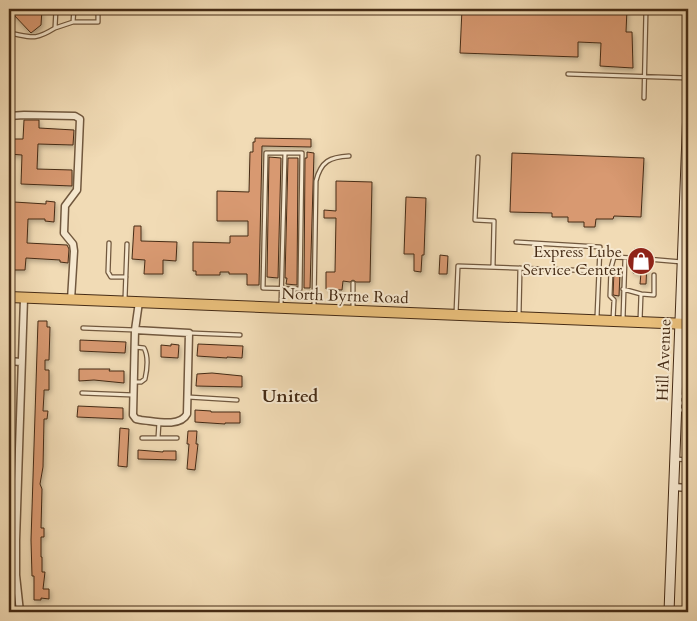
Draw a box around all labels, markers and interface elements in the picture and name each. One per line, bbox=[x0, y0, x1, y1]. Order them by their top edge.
place label: Express Lube Service Center bbox=[523, 241, 622, 281]
shop icon: Express Lube Service Center bbox=[626, 246, 656, 276]
street label: North Byrne Road bbox=[281, 283, 409, 309]
street label: Hill Avenue bbox=[652, 319, 676, 401]
district label: United bbox=[262, 384, 319, 409]

